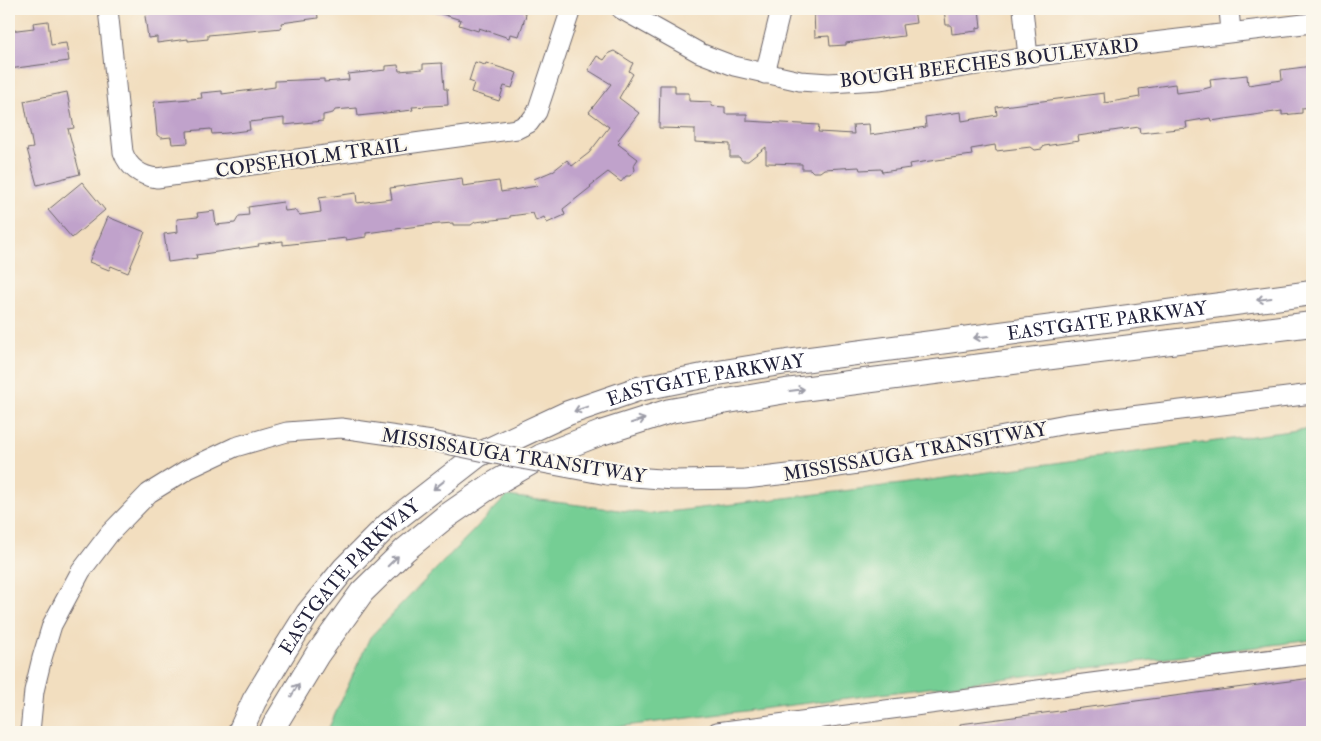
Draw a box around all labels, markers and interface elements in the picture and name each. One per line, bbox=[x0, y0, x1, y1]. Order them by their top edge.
street label: BOUGH BEECHES BOULEVARD bbox=[838, 33, 1140, 93]
street label: COPSEHOLM TRAIL bbox=[214, 133, 408, 183]
one-way arrow bbox=[1256, 295, 1272, 305]
street label: EASTGATE PARKWAY bbox=[1006, 296, 1210, 346]
one-way arrow bbox=[974, 332, 990, 342]
street label: EASTGATE PARKWAY bbox=[604, 349, 807, 412]
one-way arrow bbox=[789, 385, 805, 395]
one-way arrow bbox=[574, 405, 590, 414]
one-way arrow bbox=[630, 416, 646, 425]
street label: MISSISSAUGA TRANSITWAY bbox=[781, 417, 1050, 487]
street label: MISSISSAUGA TRANSITWAY bbox=[380, 423, 649, 489]
one-way arrow bbox=[433, 480, 446, 491]
street label: EASTGATE PARKWAY bbox=[274, 493, 426, 659]
one-way arrow bbox=[387, 555, 400, 567]
one-way arrow bbox=[291, 683, 301, 697]

